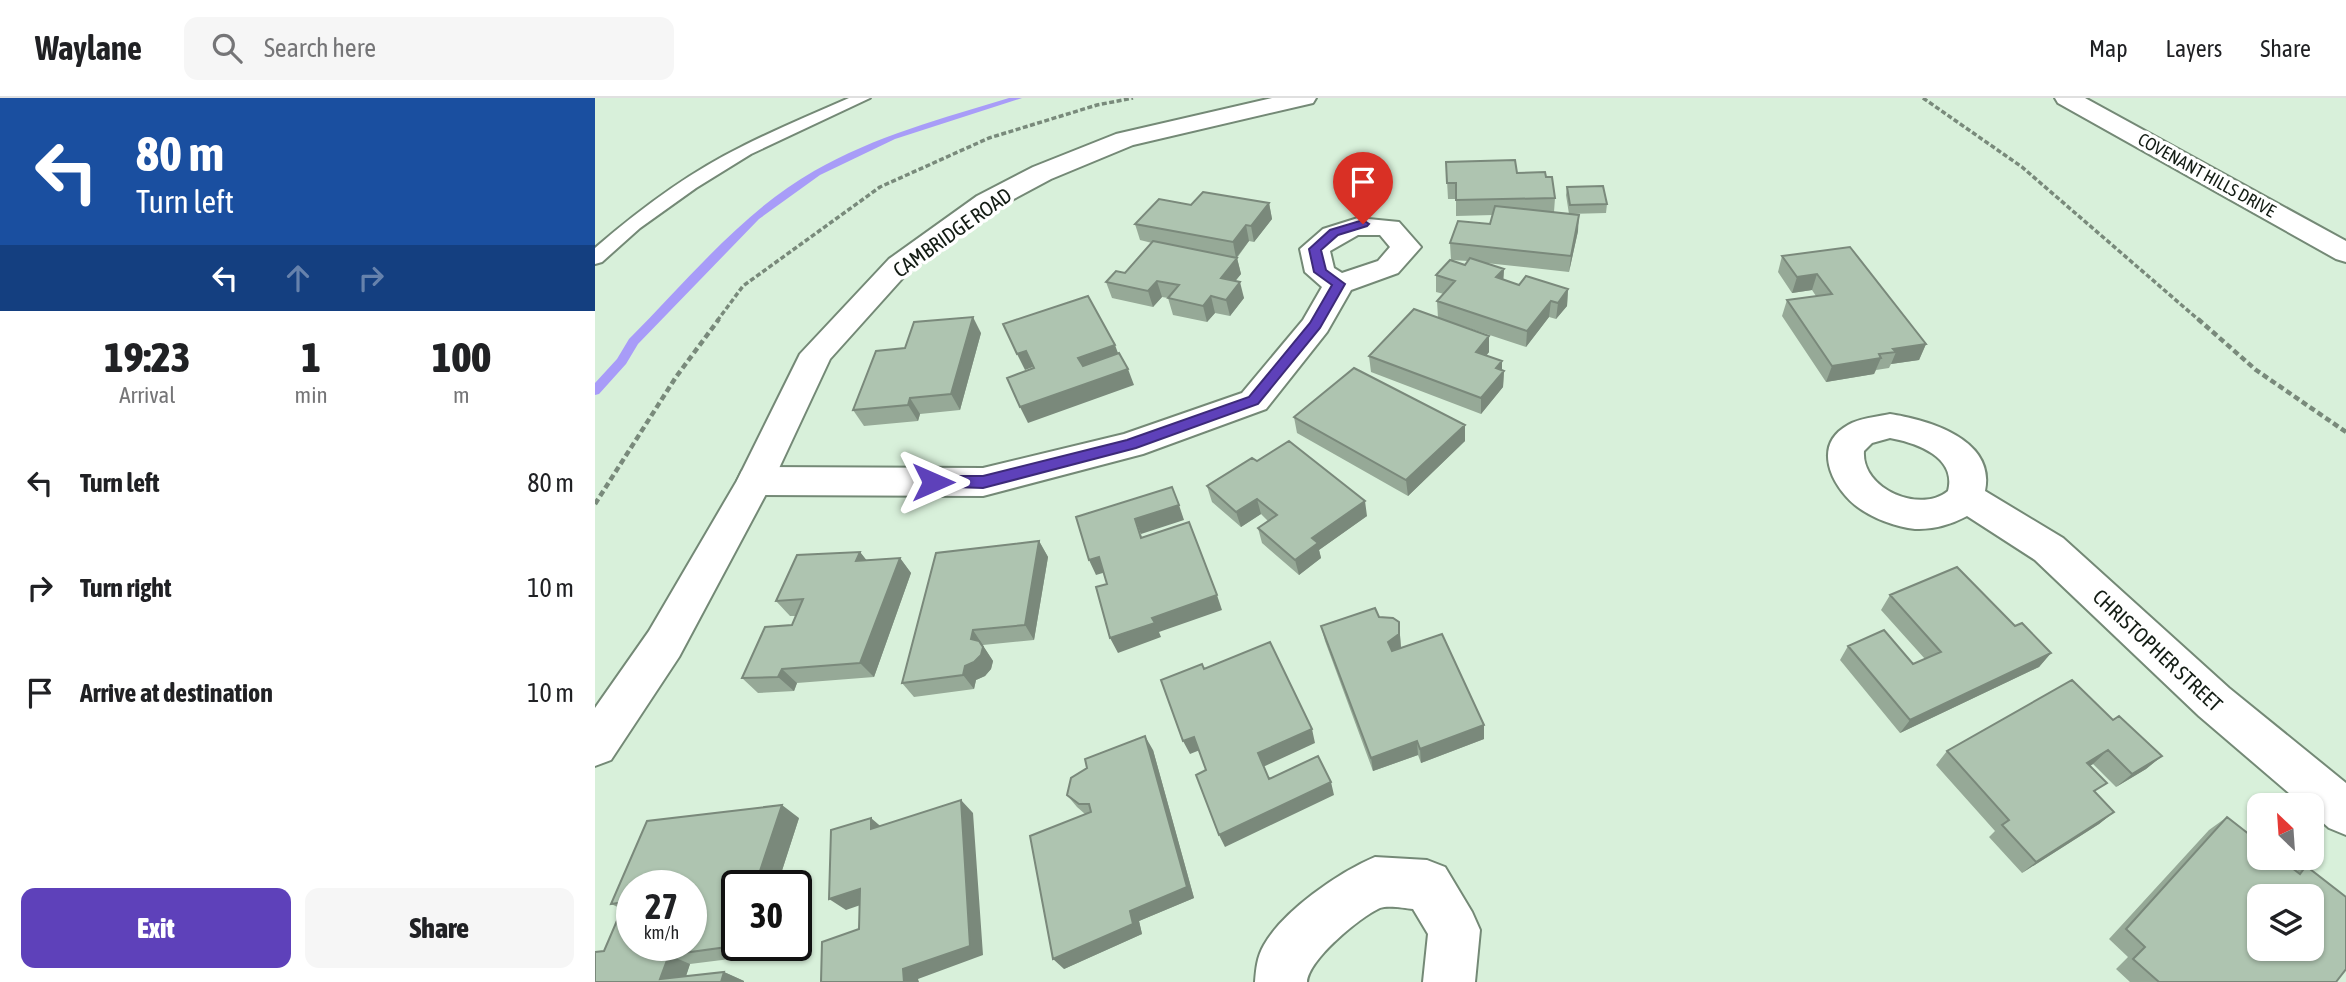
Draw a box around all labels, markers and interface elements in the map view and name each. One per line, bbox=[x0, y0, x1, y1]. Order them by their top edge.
search box bbox=[184, 17, 674, 80]
text: Waylane bbox=[35, 29, 142, 67]
icon: search bbox=[208, 29, 246, 67]
text: Search here bbox=[264, 33, 376, 63]
text: Map bbox=[2089, 35, 2128, 62]
text: Layers bbox=[2166, 35, 2222, 62]
text: Share bbox=[2260, 35, 2311, 62]
text: 80 m bbox=[136, 125, 224, 181]
icon: left bbox=[21, 126, 112, 217]
street label: COVENANT HILLS DRIVE bbox=[2134, 128, 2280, 222]
pin bbox=[1333, 152, 1393, 224]
icon: arrive bbox=[1344, 163, 1382, 201]
street label: CAMBRIDGE ROAD bbox=[888, 182, 1016, 282]
text: Turn left bbox=[136, 183, 234, 220]
icon: left bbox=[206, 259, 244, 297]
icon: ahead bbox=[279, 259, 317, 297]
icon: right bbox=[352, 259, 390, 297]
text: 19:23 bbox=[104, 333, 191, 381]
text: 1 bbox=[301, 333, 321, 381]
text: 100 bbox=[432, 333, 491, 381]
text: Arrival bbox=[119, 382, 175, 408]
text: min bbox=[295, 382, 328, 408]
text: m bbox=[453, 382, 470, 408]
position arrow bbox=[896, 445, 970, 519]
icon: left bbox=[21, 464, 59, 502]
text: Turn left bbox=[80, 468, 160, 498]
text: 80 m bbox=[527, 468, 574, 498]
icon: right bbox=[21, 569, 59, 607]
text: Turn right bbox=[80, 573, 171, 603]
text: 10 m bbox=[527, 573, 574, 603]
street label: CHRISTOPHER STREET bbox=[2088, 584, 2228, 716]
icon: arrive bbox=[21, 674, 59, 712]
text: Arrive at destination bbox=[80, 678, 273, 708]
text: 10 m bbox=[527, 678, 574, 708]
north arrow bbox=[2247, 793, 2324, 870]
map controls bbox=[2247, 793, 2324, 961]
speed limit sign: 30 bbox=[721, 870, 812, 961]
button: layers bbox=[2247, 884, 2324, 961]
text: 27 bbox=[645, 886, 678, 926]
button: Exit bbox=[21, 888, 291, 968]
button: Share bbox=[305, 888, 574, 968]
text: km/h bbox=[644, 922, 679, 943]

